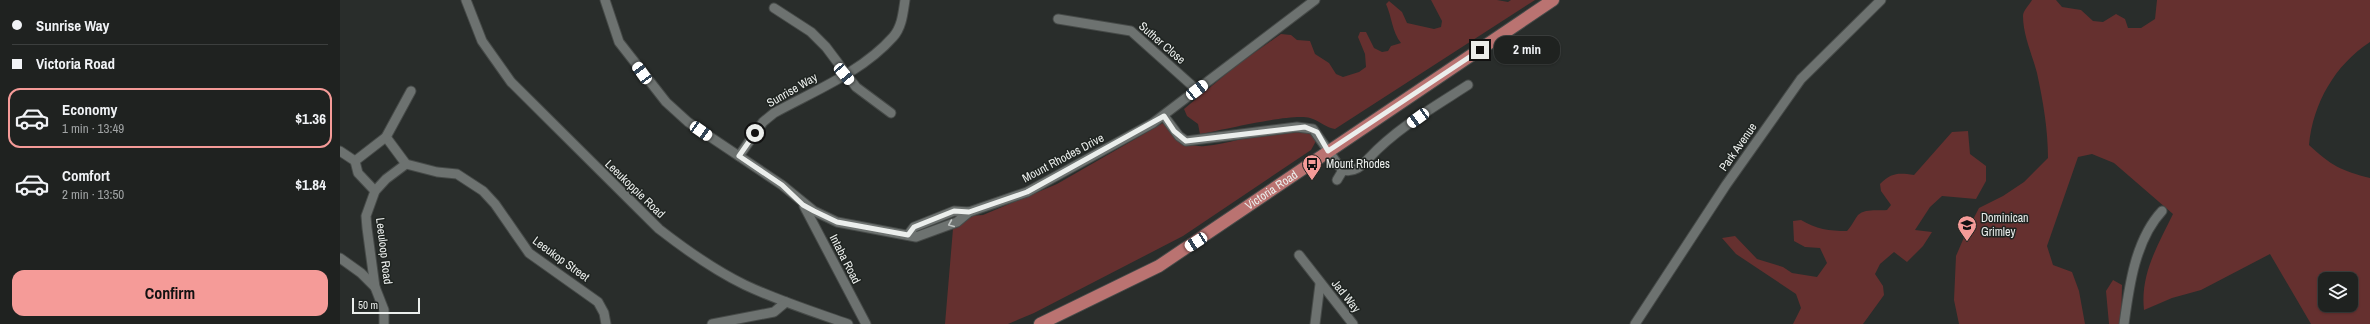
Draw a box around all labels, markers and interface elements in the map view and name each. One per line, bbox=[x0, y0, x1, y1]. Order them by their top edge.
text: Sunrise Way bbox=[36, 15, 109, 36]
street label: Suther Close bbox=[1135, 18, 1189, 68]
callout: 2 min bbox=[1494, 36, 1560, 64]
route end bbox=[1471, 41, 1489, 59]
text: 2 min bbox=[1513, 41, 1541, 58]
text: Victoria Road bbox=[36, 53, 115, 74]
car bbox=[630, 60, 654, 86]
car bbox=[832, 61, 856, 87]
street label: Sunrise Way bbox=[764, 69, 820, 111]
car bbox=[1184, 78, 1210, 102]
text: Economy bbox=[62, 99, 117, 120]
icon: car bbox=[14, 100, 50, 136]
car bbox=[1405, 106, 1431, 130]
text: $1.36 bbox=[295, 108, 326, 129]
car bbox=[688, 119, 714, 143]
text: 1 min · 13:49 bbox=[62, 120, 124, 137]
street label: Park Avenue bbox=[1715, 120, 1761, 174]
route start bbox=[746, 124, 764, 142]
street label: Mount Rhodes Drive bbox=[1019, 130, 1107, 186]
bus stop icon: Mount Rhodes bbox=[1301, 153, 1323, 181]
street label: Leeukoppie Road bbox=[601, 156, 669, 222]
place label: Mount Rhodes bbox=[1326, 156, 1390, 172]
text: Comfort bbox=[62, 165, 110, 186]
icon: car bbox=[14, 166, 50, 202]
street label: Victoria Road bbox=[1242, 167, 1301, 214]
text: $1.84 bbox=[295, 174, 326, 195]
text: 2 min · 13:50 bbox=[62, 186, 124, 203]
place label: Dominican Grimley bbox=[1981, 210, 2029, 240]
school or university icon: Dominican Grimley bbox=[1956, 214, 1978, 242]
street label: Leeuloop Road bbox=[372, 217, 396, 285]
one-way arrow bbox=[947, 220, 954, 228]
car bbox=[1183, 230, 1209, 254]
street label: Intaba Road bbox=[826, 231, 864, 287]
street label: Leeukop Street bbox=[529, 233, 593, 285]
button: Confirm bbox=[12, 270, 328, 316]
map controls bbox=[2318, 272, 2358, 312]
button: layers bbox=[2318, 272, 2358, 312]
street label: Jad Way bbox=[1328, 276, 1364, 316]
scale bar bbox=[352, 296, 420, 315]
text: 50 m bbox=[358, 298, 378, 312]

